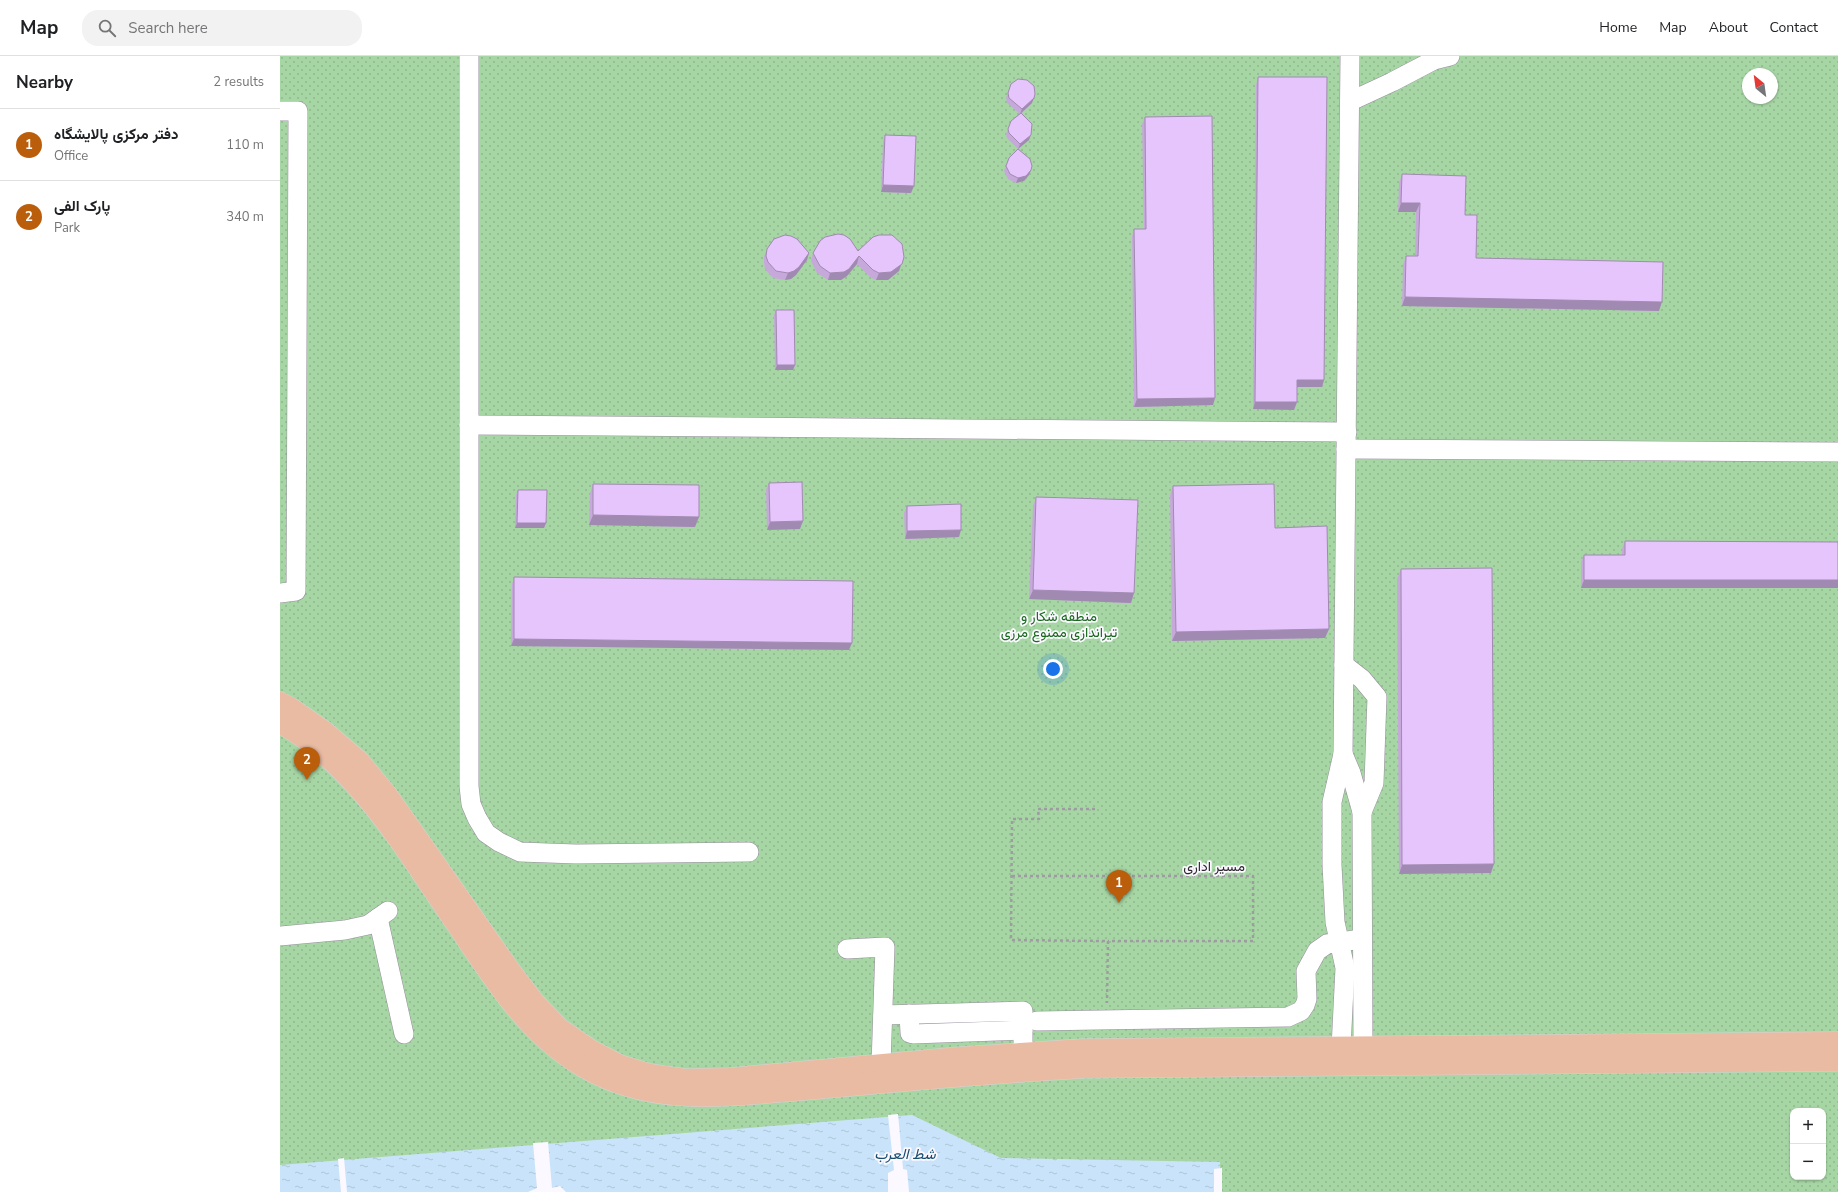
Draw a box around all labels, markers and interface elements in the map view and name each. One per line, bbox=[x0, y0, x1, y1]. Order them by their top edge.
search box bbox=[82, 10, 362, 46]
text: Map bbox=[20, 15, 58, 41]
icon: search bbox=[96, 17, 118, 39]
text: Search here bbox=[128, 18, 208, 38]
text: Home bbox=[1599, 18, 1637, 37]
text: Map bbox=[1659, 18, 1687, 37]
text: About bbox=[1709, 18, 1748, 37]
text: Contact bbox=[1770, 18, 1818, 37]
north arrow bbox=[1742, 68, 1778, 104]
text: Nearby bbox=[16, 71, 73, 94]
text: 2 results bbox=[213, 73, 264, 91]
text: دفتر مرکزی پالایشگاه bbox=[54, 124, 179, 144]
text: 1 bbox=[25, 136, 33, 154]
text: 110 m bbox=[226, 136, 264, 154]
text: Office bbox=[54, 147, 88, 165]
text: پارک الفی bbox=[54, 196, 110, 216]
text: 2 bbox=[25, 208, 33, 226]
text: 340 m bbox=[226, 208, 264, 226]
text: Park bbox=[54, 219, 80, 237]
park label: منطقه شکار و تیراندازی ممنوع مرزی bbox=[1001, 607, 1117, 643]
your location bbox=[1043, 659, 1063, 679]
pin: 2 bbox=[294, 747, 320, 780]
street label: مسیر اداری bbox=[1183, 857, 1245, 876]
pin: 1 bbox=[1106, 870, 1132, 903]
map controls bbox=[1790, 1108, 1826, 1180]
button: + bbox=[1790, 1108, 1826, 1144]
water label: شط العرب bbox=[874, 1144, 937, 1164]
button: − bbox=[1790, 1144, 1826, 1180]

